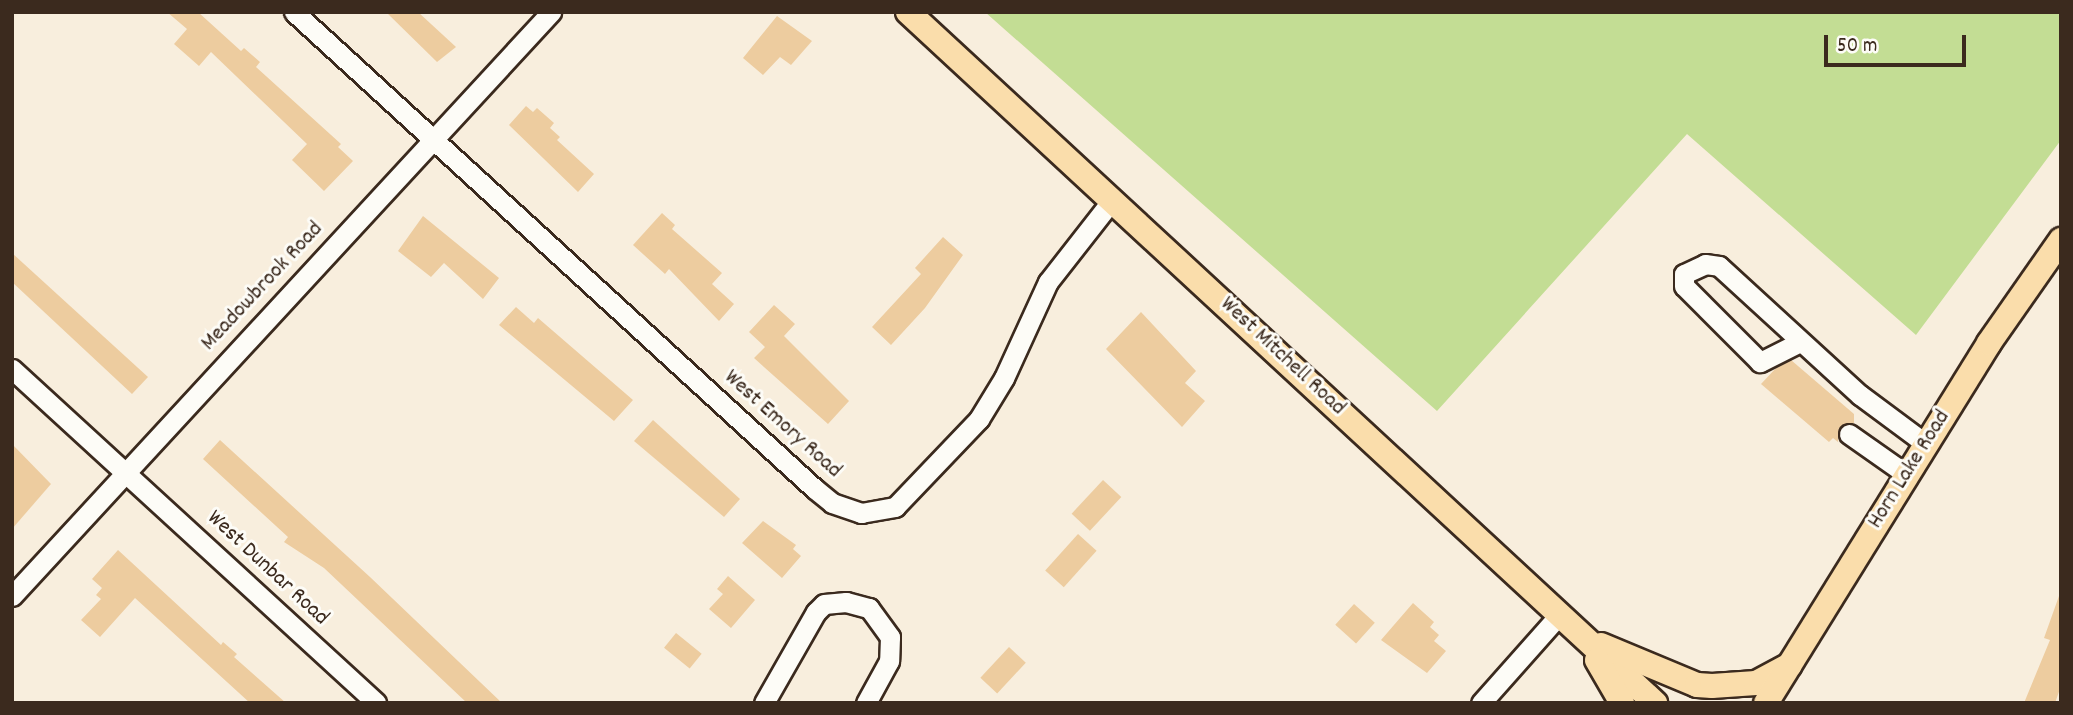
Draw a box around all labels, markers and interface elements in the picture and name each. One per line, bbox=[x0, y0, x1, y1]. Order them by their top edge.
scale bar bbox=[1828, 21, 1970, 65]
text: 50 m bbox=[1837, 32, 1877, 62]
street label: Meadowbrook Road bbox=[196, 217, 330, 357]
street label: West Mitchell Road bbox=[1213, 292, 1351, 422]
street label: West Emory Road bbox=[717, 365, 847, 485]
street label: Horn Lake Road bbox=[1863, 406, 1957, 534]
street label: West Dunbar Road bbox=[200, 505, 334, 633]

